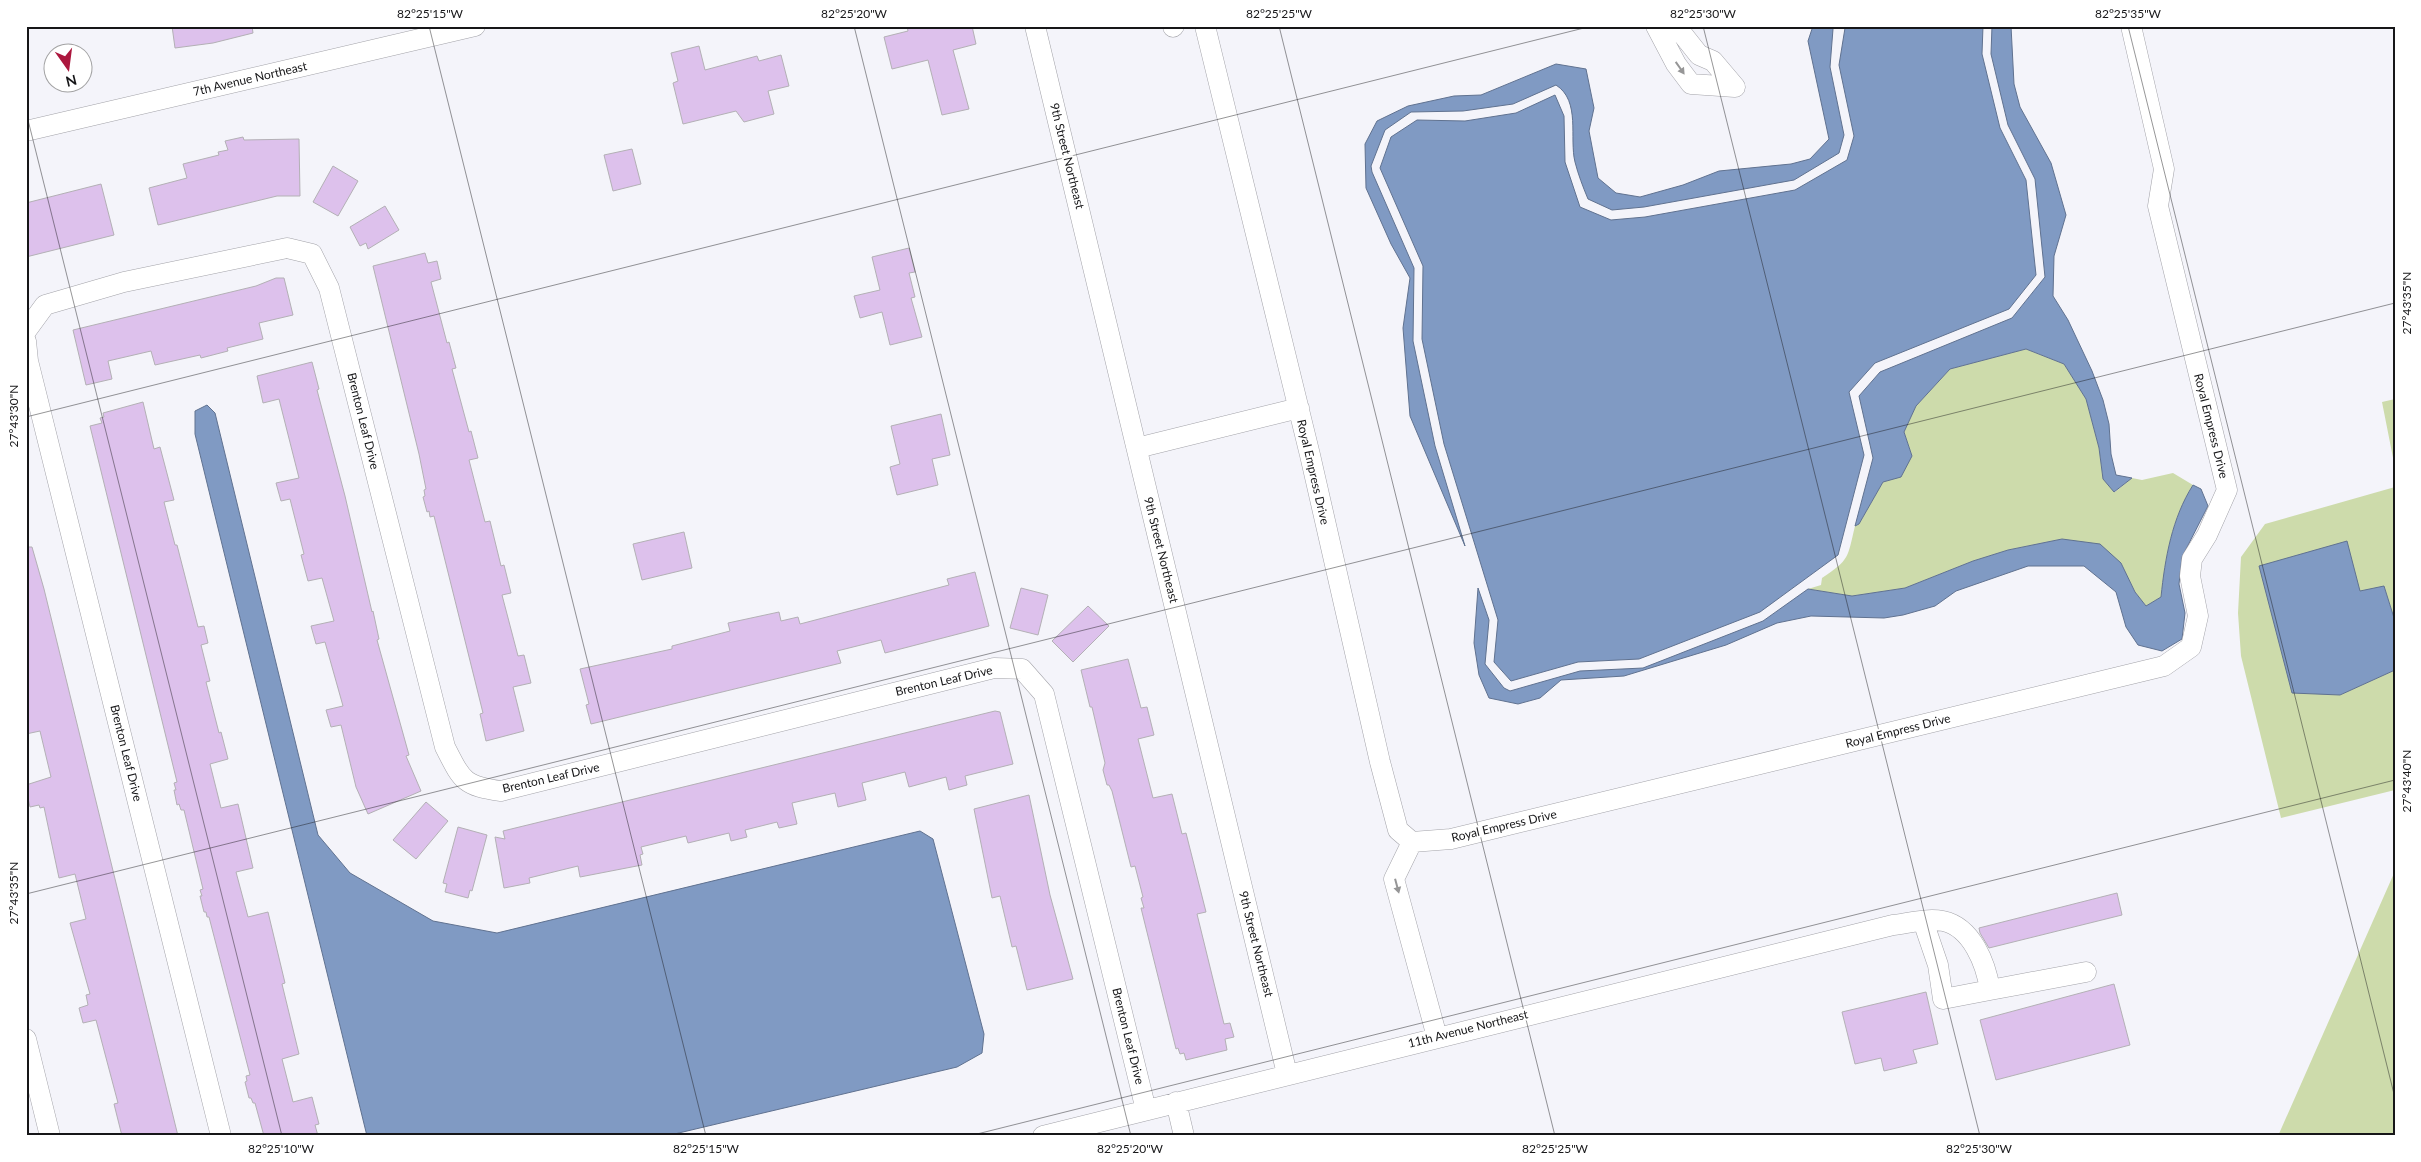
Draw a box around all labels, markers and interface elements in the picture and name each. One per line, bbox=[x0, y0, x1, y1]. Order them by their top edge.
text: 82°25'15"W bbox=[397, 6, 464, 21]
text: 82°25'20"W bbox=[821, 6, 888, 21]
text: 82°25'25"W bbox=[1246, 6, 1313, 21]
text: 82°25'30"W bbox=[1670, 6, 1737, 21]
text: 82°25'35"W bbox=[2095, 6, 2162, 21]
north arrow bbox=[42, 42, 92, 92]
street label: 7th Avenue Northeast bbox=[192, 58, 309, 99]
one-way arrow bbox=[1675, 62, 1685, 75]
text: N bbox=[64, 72, 79, 91]
street label: 9th Street Northeast bbox=[1047, 101, 1088, 211]
text: 27°43'35"N bbox=[2399, 272, 2414, 334]
street label: Brenton Leaf Drive bbox=[344, 371, 383, 471]
street label: Royal Empress Drive bbox=[2191, 372, 2232, 480]
text: 27°43'30"N bbox=[6, 385, 21, 447]
street label: Royal Empress Drive bbox=[1294, 418, 1333, 526]
street label: 9th Street Northeast bbox=[1141, 495, 1182, 605]
street label: Brenton Leaf Drive bbox=[894, 662, 994, 699]
street label: Brenton Leaf Drive bbox=[107, 703, 146, 803]
street label: Royal Empress Drive bbox=[1844, 710, 1952, 751]
text: 27°43'40"N bbox=[2399, 750, 2414, 812]
street label: Brenton Leaf Drive bbox=[501, 759, 601, 796]
street label: Royal Empress Drive bbox=[1450, 806, 1558, 845]
text: 27°43'35"N bbox=[6, 862, 21, 924]
one-way arrow bbox=[1393, 878, 1401, 894]
street label: 9th Street Northeast bbox=[1236, 889, 1277, 999]
street label: Brenton Leaf Drive bbox=[1109, 986, 1148, 1086]
street label: 11th Avenue Northeast bbox=[1406, 1006, 1530, 1051]
text: 82°25'10"W bbox=[248, 1141, 315, 1156]
text: 82°25'15"W bbox=[673, 1141, 740, 1156]
text: 82°25'20"W bbox=[1097, 1141, 1164, 1156]
text: 82°25'25"W bbox=[1522, 1141, 1589, 1156]
text: 82°25'30"W bbox=[1946, 1141, 2013, 1156]

